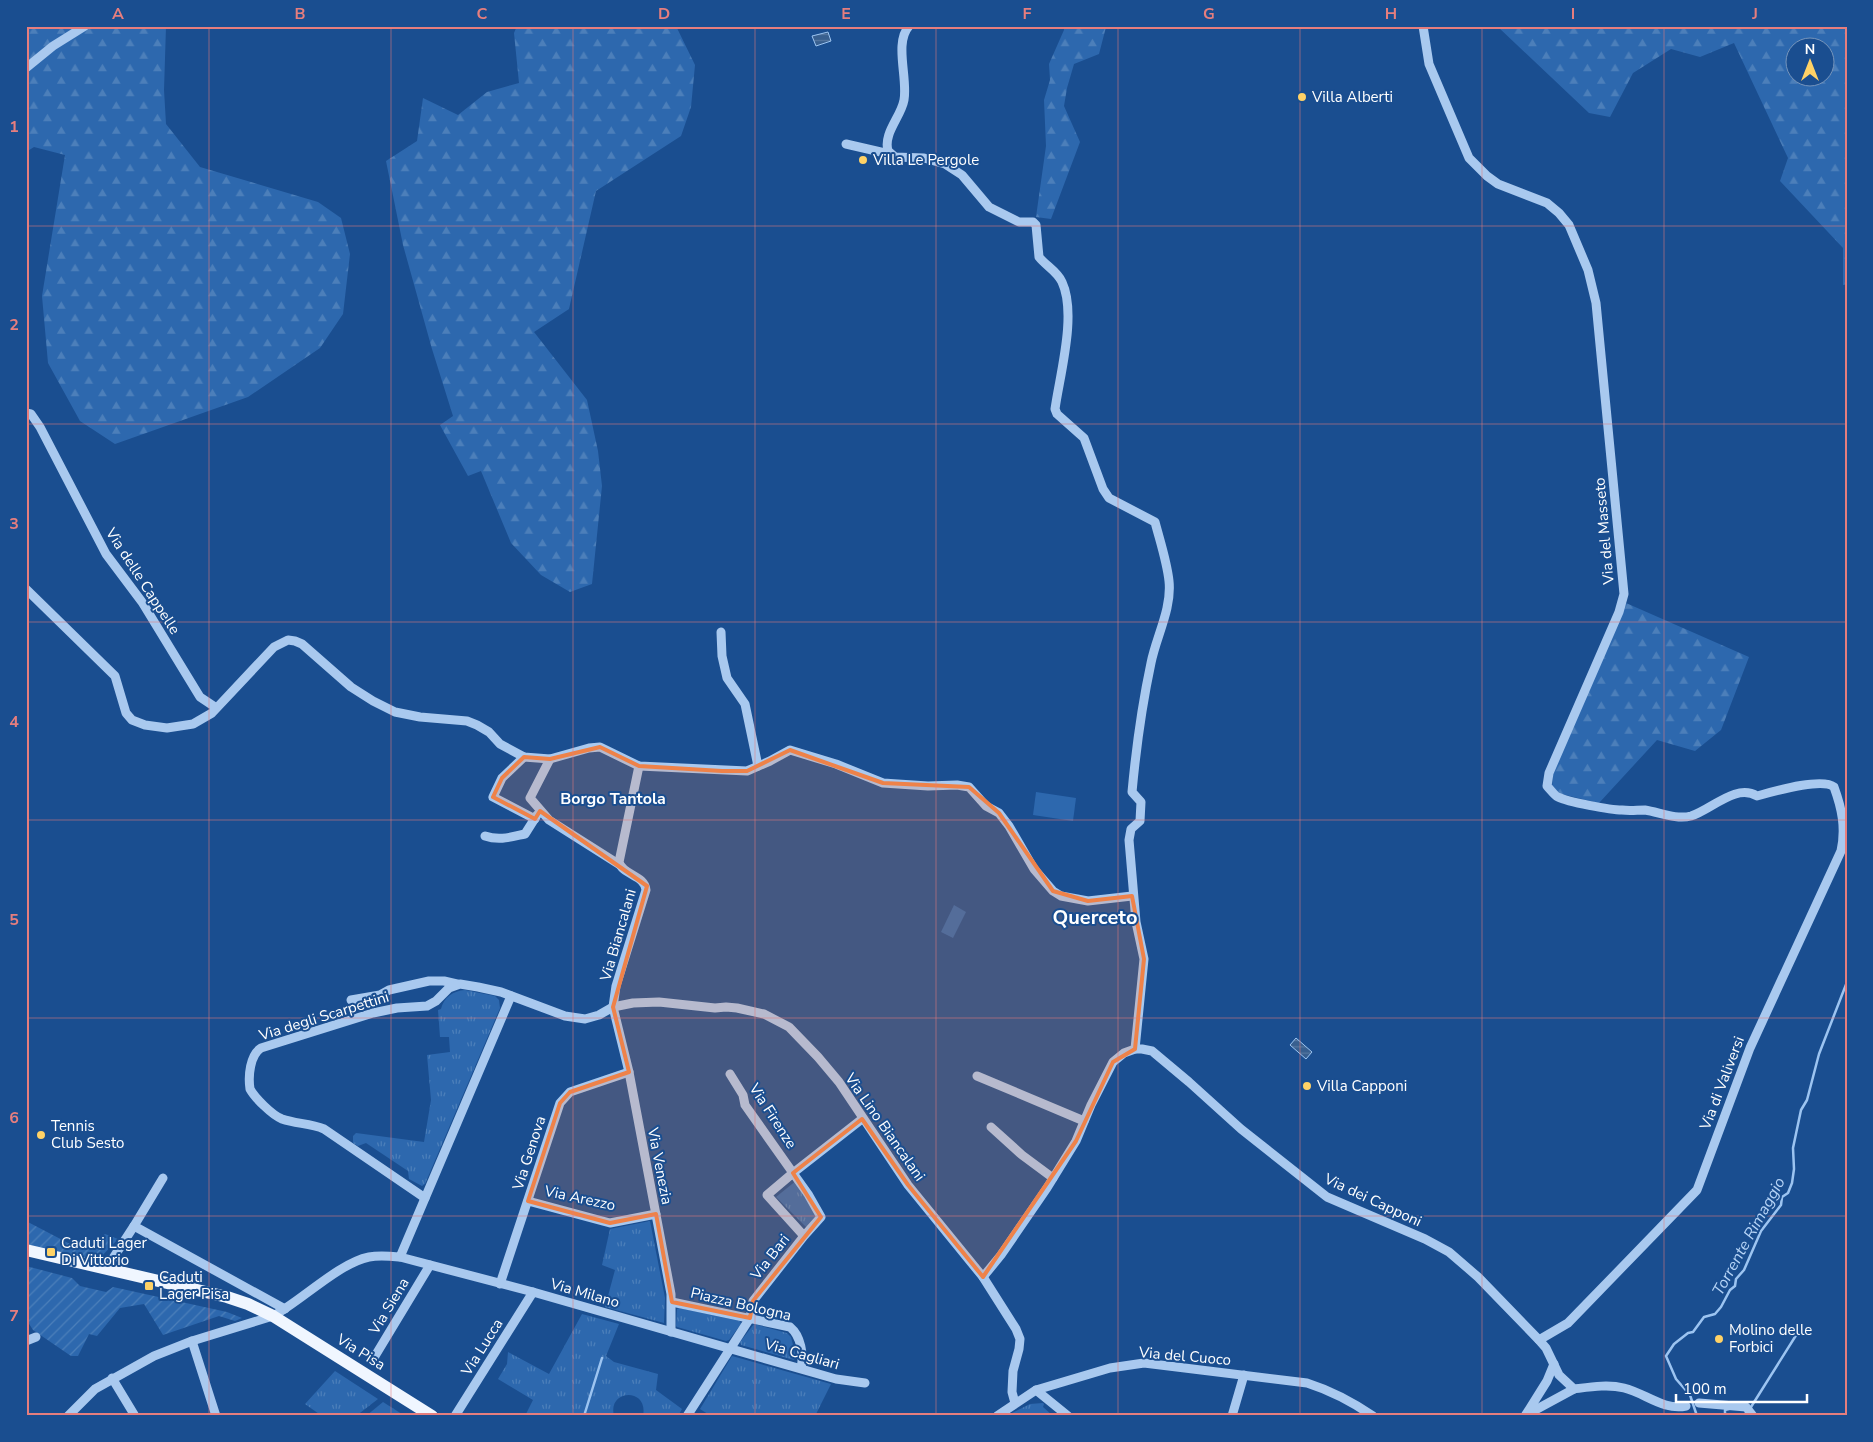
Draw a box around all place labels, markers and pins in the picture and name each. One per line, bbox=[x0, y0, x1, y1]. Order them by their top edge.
place label: Villa Alberti bbox=[1311, 87, 1393, 107]
marker: Villa Alberti bbox=[1296, 91, 1308, 103]
place label: Villa Le Pergole bbox=[872, 150, 979, 170]
marker: Villa Le Pergole bbox=[857, 154, 869, 166]
place label: Villa Capponi bbox=[1316, 1076, 1407, 1096]
marker: Villa Capponi bbox=[1301, 1080, 1313, 1092]
place label: Tennis Club Sesto bbox=[51, 1116, 124, 1153]
marker: Tennis Club Sesto bbox=[35, 1129, 47, 1141]
place label: Caduti Lager Di Vittorio bbox=[61, 1233, 147, 1270]
marker: Caduti Lager Di Vittorio bbox=[45, 1246, 57, 1258]
place label: Caduti Lager Pisa bbox=[159, 1267, 229, 1304]
marker: Caduti Lager Pisa bbox=[143, 1280, 155, 1292]
place label: Molino delle Forbici bbox=[1729, 1320, 1812, 1357]
marker: Molino delle Forbici bbox=[1713, 1333, 1725, 1345]

